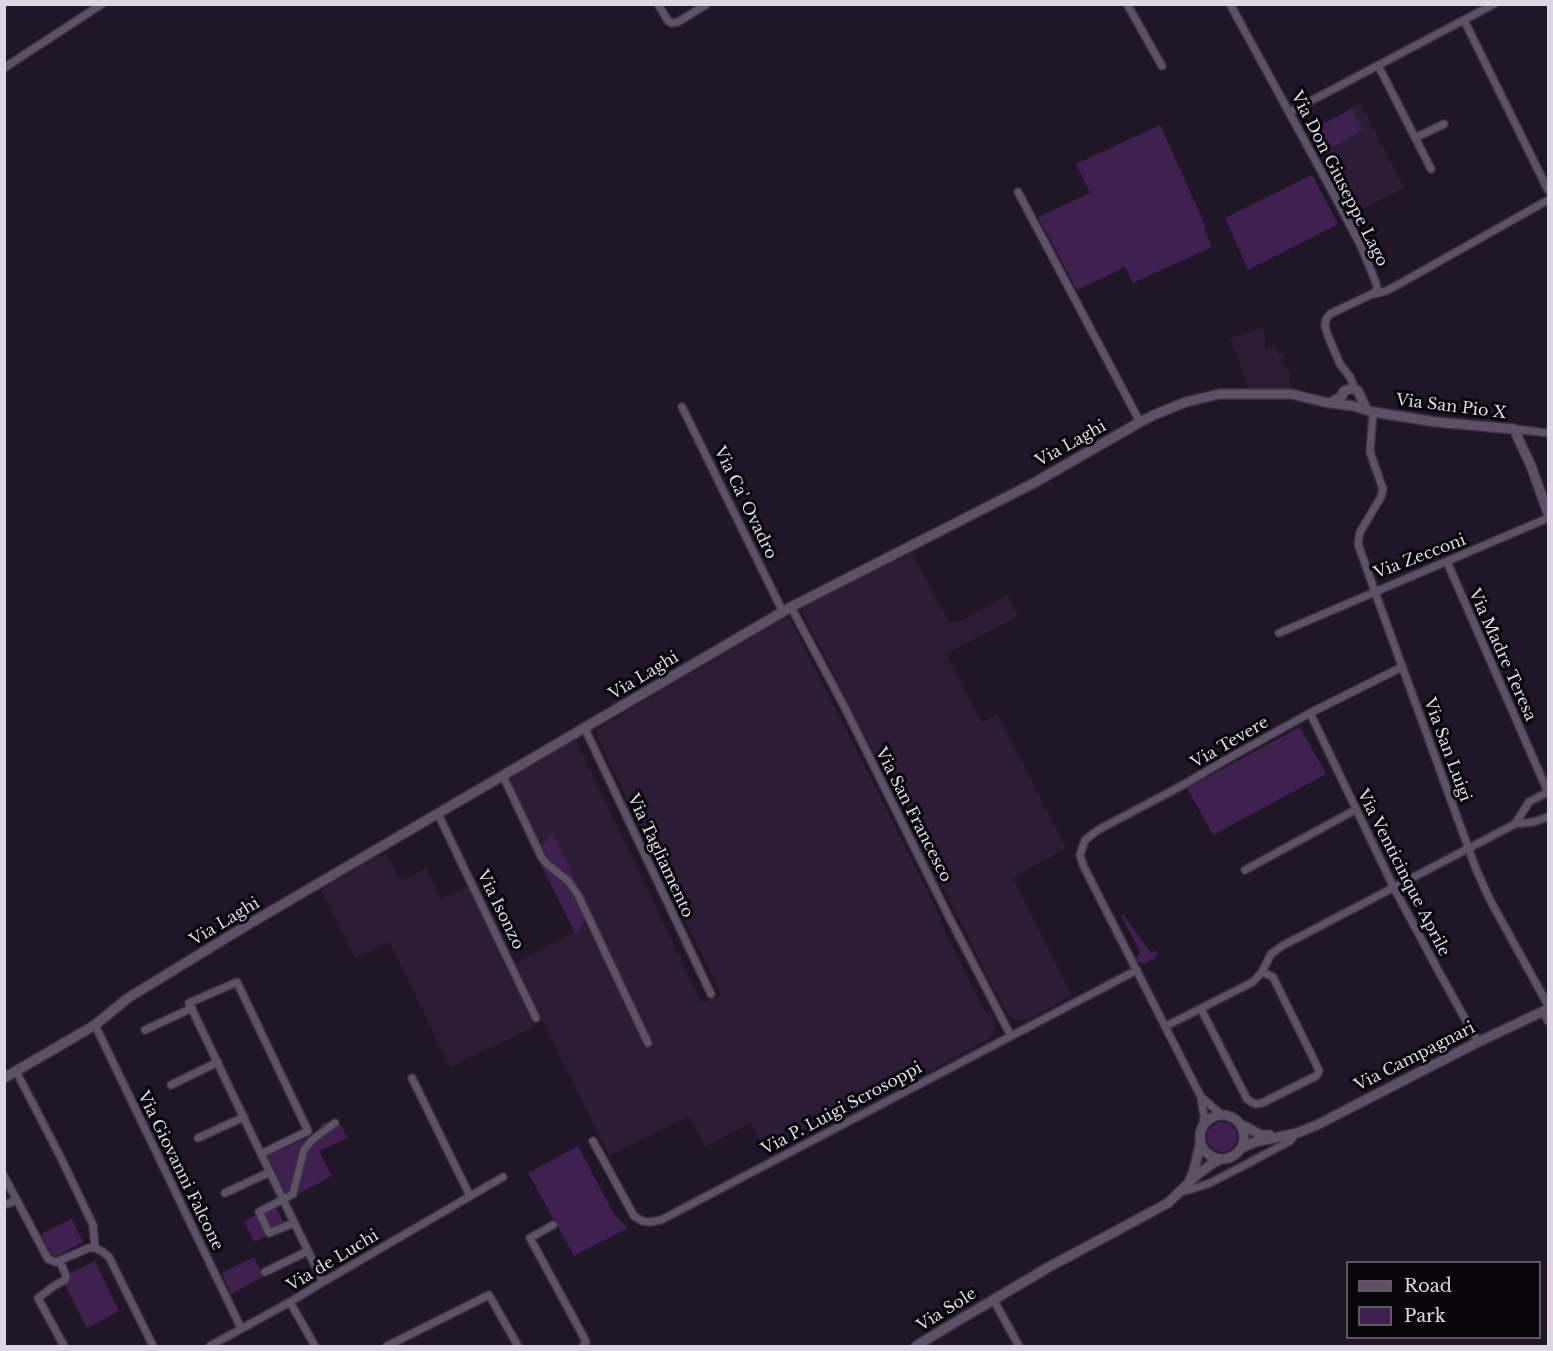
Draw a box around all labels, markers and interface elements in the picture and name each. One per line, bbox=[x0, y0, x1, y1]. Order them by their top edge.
street label: Via Don Giuseppe Lago bbox=[1286, 88, 1392, 270]
street label: Via San Pio X bbox=[1395, 391, 1507, 423]
street label: Via Laghi bbox=[1032, 417, 1110, 471]
street label: Via Ca' Ovadro bbox=[709, 444, 781, 562]
street label: Via Zecconi bbox=[1371, 531, 1469, 583]
street label: Via Madre Teresa bbox=[1464, 586, 1540, 724]
street label: Via Laghi bbox=[606, 648, 682, 704]
street label: Via San Luigi bbox=[1419, 696, 1475, 804]
street label: Via Tevere bbox=[1188, 713, 1272, 773]
street label: Via San Francesco bbox=[871, 745, 955, 885]
street label: Via Venticinque Aprile bbox=[1352, 786, 1454, 960]
street label: Via Tagliamento bbox=[623, 791, 697, 921]
street label: Via Isonzo bbox=[473, 867, 527, 953]
street label: Via Laghi bbox=[187, 894, 263, 950]
street label: Via Campagnari bbox=[1352, 1018, 1478, 1096]
street label: Via P. Luigi Scrosoppi bbox=[758, 1058, 926, 1160]
street label: Via Giovanni Falcone bbox=[133, 1088, 227, 1254]
street label: Via de Luchi bbox=[284, 1226, 382, 1296]
legend bbox=[1346, 1261, 1541, 1339]
text: Road bbox=[1404, 1275, 1452, 1297]
street label: Via Sole bbox=[914, 1284, 980, 1336]
text: Park bbox=[1404, 1305, 1446, 1327]

